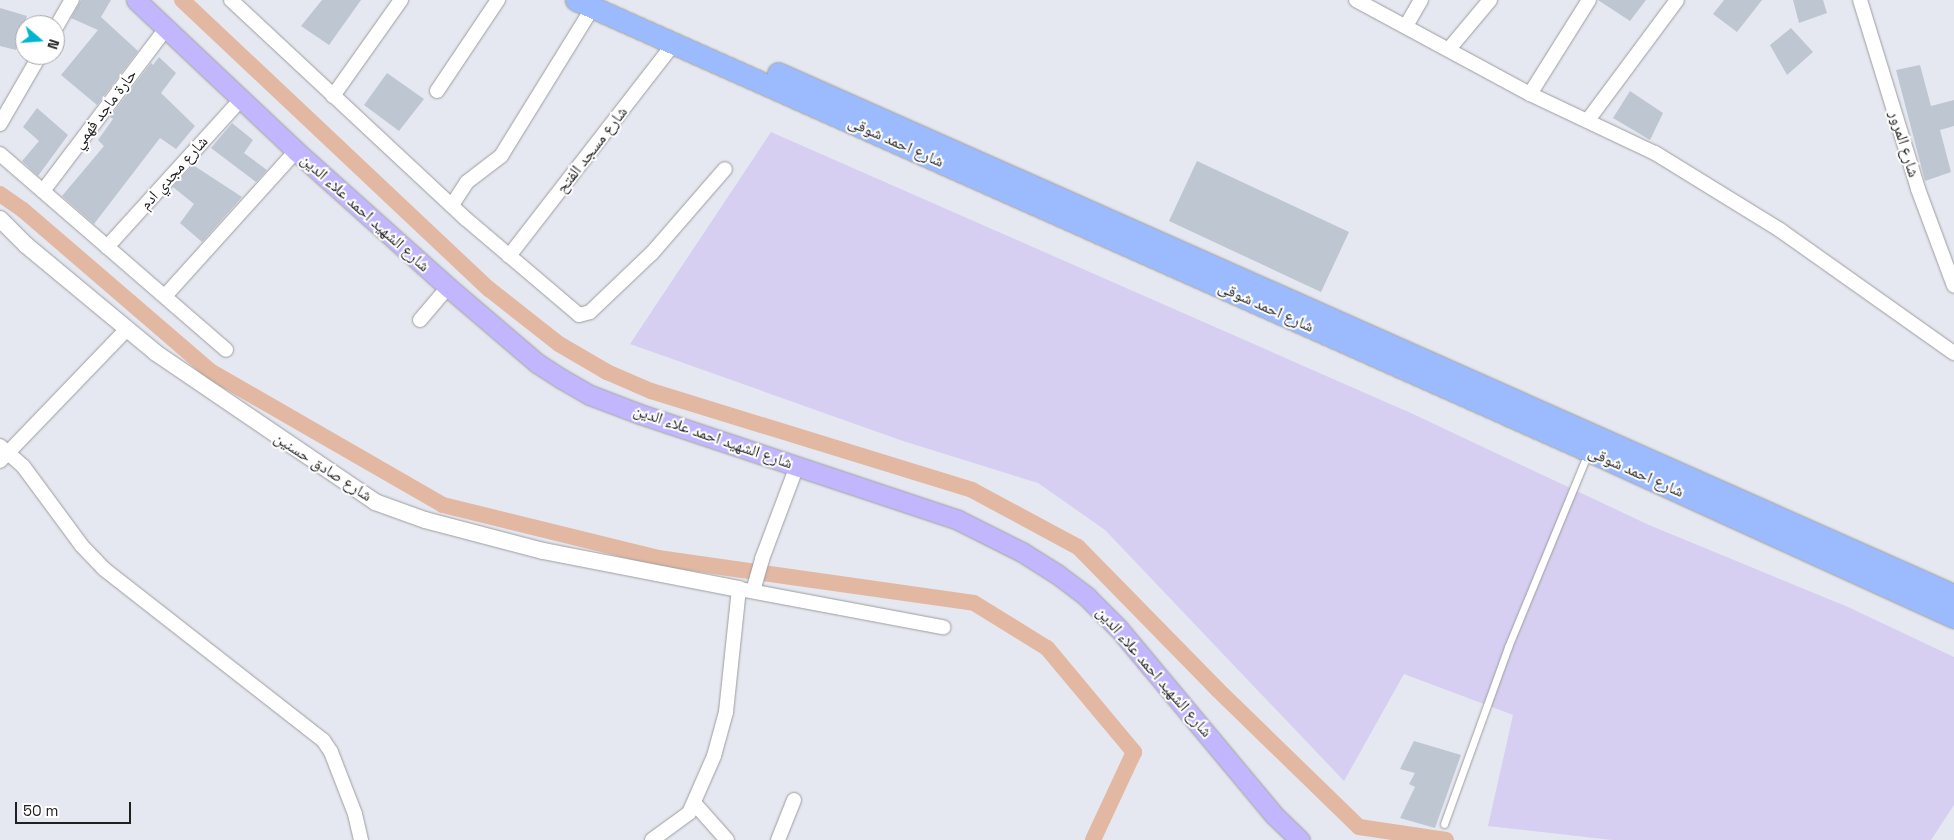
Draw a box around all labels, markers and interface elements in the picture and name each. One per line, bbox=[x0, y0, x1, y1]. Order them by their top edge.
north arrow bbox=[15, 15, 65, 65]
text: N bbox=[43, 37, 63, 52]
street label: حارة ماجد فهمي bbox=[69, 65, 141, 153]
street label: شارع مسجد الفتح bbox=[552, 103, 632, 197]
street label: شارع المرور bbox=[1885, 108, 1923, 180]
street label: شارع احمد شوقى bbox=[845, 112, 947, 172]
street label: شارع مجدي ادم bbox=[136, 132, 212, 214]
street label: شارع الشهيد احمد علاء الدين bbox=[297, 150, 433, 276]
street label: شارع احمد شوقى bbox=[1215, 277, 1317, 337]
street label: شارع الشهيد احمد علاء الدين bbox=[631, 401, 795, 473]
street label: شارع صادق حسنين bbox=[270, 428, 376, 506]
street label: شارع احمد شوقى bbox=[1585, 442, 1687, 502]
street label: شارع الشهيد احمد علاء الدين bbox=[1092, 603, 1216, 741]
scale bar bbox=[18, 792, 134, 824]
text: 50 m bbox=[23, 801, 58, 820]

